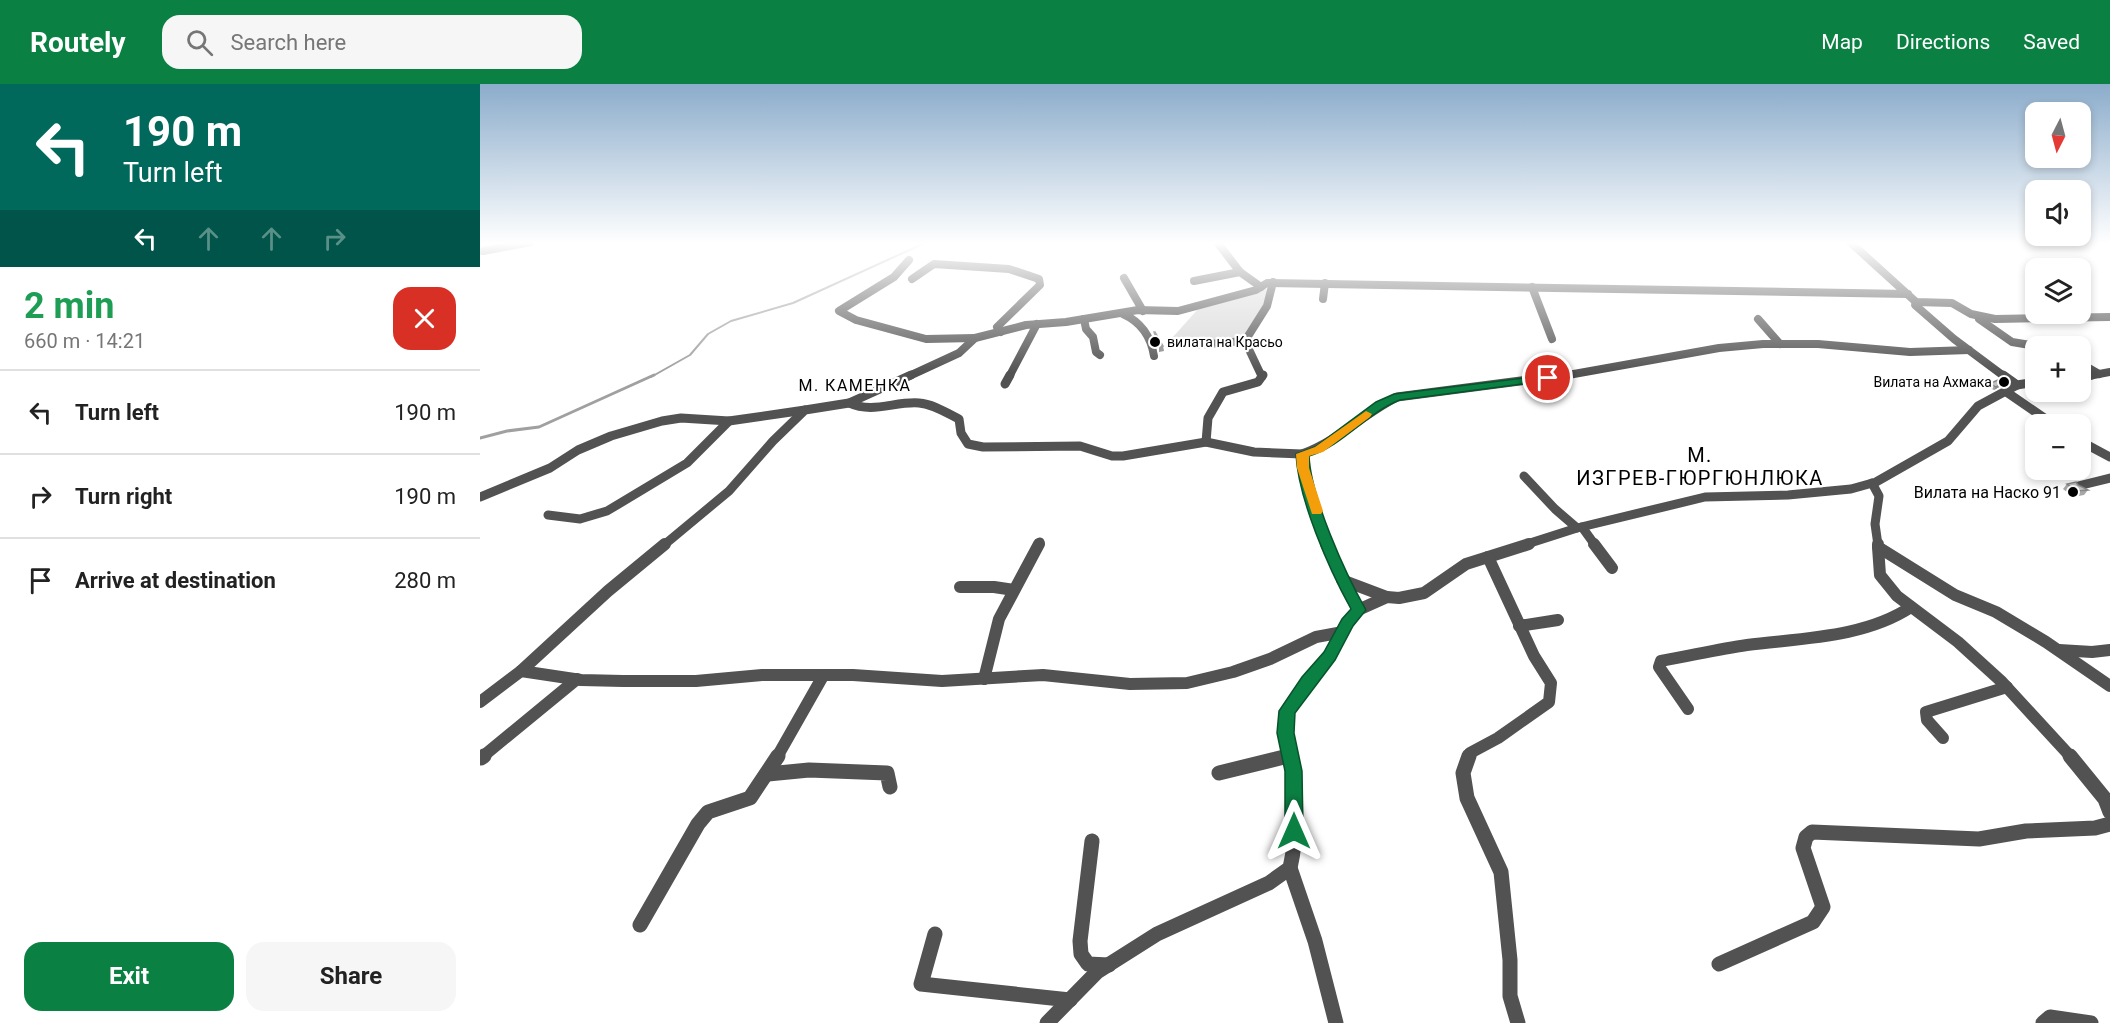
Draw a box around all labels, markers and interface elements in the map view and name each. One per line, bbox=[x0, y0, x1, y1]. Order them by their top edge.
search box bbox=[162, 15, 582, 69]
text: Routely bbox=[30, 26, 126, 59]
icon: search bbox=[183, 26, 216, 59]
text: Search here bbox=[231, 30, 346, 55]
text: Map bbox=[1821, 30, 1863, 54]
text: Directions bbox=[1896, 30, 1990, 54]
text: Saved bbox=[2023, 30, 2080, 54]
north arrow bbox=[2025, 102, 2091, 168]
map controls bbox=[2025, 102, 2091, 480]
text: 190 m bbox=[123, 107, 242, 156]
icon: left bbox=[24, 108, 102, 186]
text: Turn left bbox=[123, 157, 223, 189]
button: sound bbox=[2025, 180, 2091, 246]
icon: left bbox=[129, 222, 162, 255]
icon: ahead bbox=[192, 222, 225, 255]
icon: ahead bbox=[255, 222, 288, 255]
icon: right bbox=[318, 222, 351, 255]
button: layers bbox=[2025, 258, 2091, 324]
text: 2 min bbox=[24, 285, 115, 327]
button: close bbox=[393, 287, 456, 350]
text: 660 m · 14:21 bbox=[24, 329, 145, 353]
place label: вилата на Красьо bbox=[1167, 334, 1283, 350]
marker: вилата на Красьо bbox=[1148, 335, 1162, 349]
button: + bbox=[2025, 336, 2091, 402]
pin bbox=[1522, 352, 1573, 403]
icon: arrive bbox=[1531, 361, 1564, 394]
place label: Вилата на Ахмака bbox=[1873, 374, 1992, 390]
marker: Вилата на Ахмака bbox=[1997, 375, 2011, 389]
district label: М. КАМЕНКА bbox=[798, 376, 912, 395]
icon: left bbox=[24, 396, 57, 429]
text: Turn left bbox=[75, 400, 159, 425]
text: 190 m bbox=[394, 400, 456, 425]
button: − bbox=[2025, 414, 2091, 480]
district label: М. ИЗГРЕВ-ГЮРГЮНЛЮКА bbox=[1576, 443, 1824, 490]
icon: right bbox=[24, 480, 57, 513]
place label: Вилата на Наско 91 bbox=[1914, 483, 2061, 502]
text: Turn right bbox=[75, 484, 172, 509]
text: 190 m bbox=[394, 484, 456, 509]
marker: Вилата на Наско 91 bbox=[2066, 485, 2080, 499]
icon: arrive bbox=[24, 564, 57, 597]
text: Arrive at destination bbox=[75, 568, 276, 593]
text: 280 m bbox=[394, 568, 456, 593]
position arrow bbox=[1262, 799, 1326, 863]
button: Exit bbox=[24, 942, 234, 1011]
button: Share bbox=[246, 942, 456, 1011]

